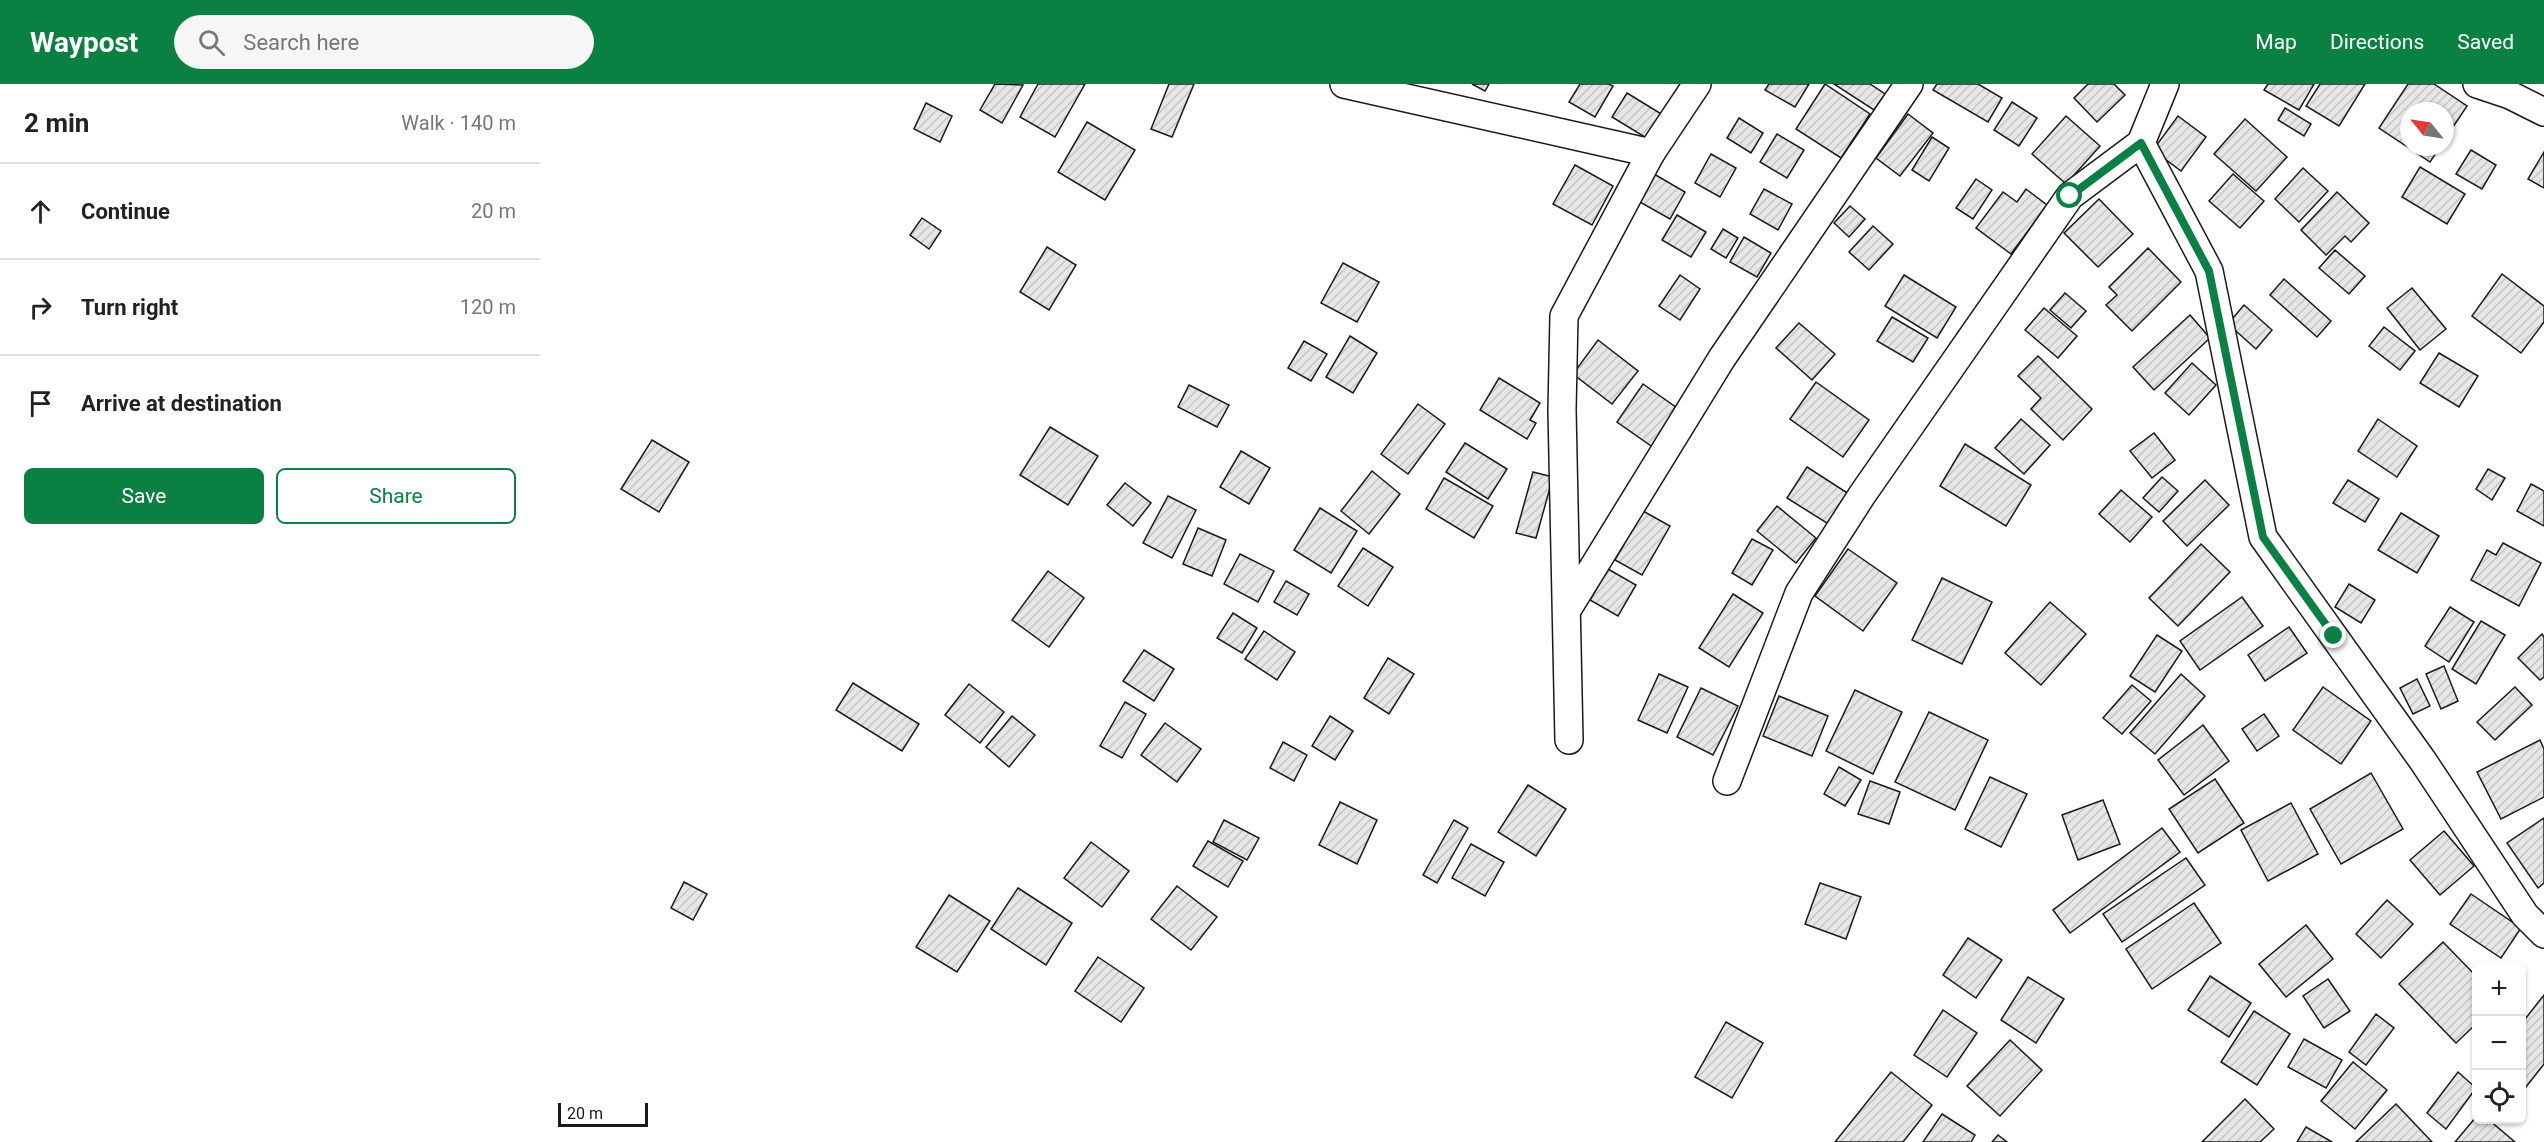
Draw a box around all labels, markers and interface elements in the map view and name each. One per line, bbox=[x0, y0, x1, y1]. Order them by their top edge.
search box bbox=[174, 15, 594, 69]
text: Waypost bbox=[30, 26, 138, 59]
icon: search bbox=[195, 26, 228, 59]
text: Search here bbox=[243, 30, 359, 55]
text: Map bbox=[2255, 30, 2297, 54]
text: Directions bbox=[2330, 30, 2424, 54]
text: Saved bbox=[2457, 30, 2514, 54]
north arrow bbox=[2400, 102, 2454, 156]
text: 2 min bbox=[24, 108, 89, 138]
text: Walk · 140 m bbox=[401, 111, 516, 135]
route start bbox=[2056, 182, 2082, 208]
icon: ahead bbox=[24, 195, 57, 228]
text: Continue bbox=[81, 199, 170, 224]
text: 20 m bbox=[471, 199, 516, 223]
icon: right bbox=[24, 291, 57, 324]
text: Turn right bbox=[81, 295, 178, 320]
text: 120 m bbox=[460, 295, 516, 319]
icon: arrive bbox=[24, 387, 57, 420]
text: Arrive at destination bbox=[81, 391, 282, 416]
button: Save bbox=[24, 468, 264, 524]
button: Share bbox=[276, 468, 516, 524]
route end bbox=[2320, 622, 2346, 648]
map controls bbox=[2472, 962, 2526, 1124]
button: + bbox=[2472, 962, 2526, 1016]
button: − bbox=[2472, 1016, 2526, 1070]
button: locate bbox=[2472, 1070, 2526, 1124]
scale bar bbox=[558, 1100, 648, 1128]
text: 20 m bbox=[567, 1104, 603, 1123]

